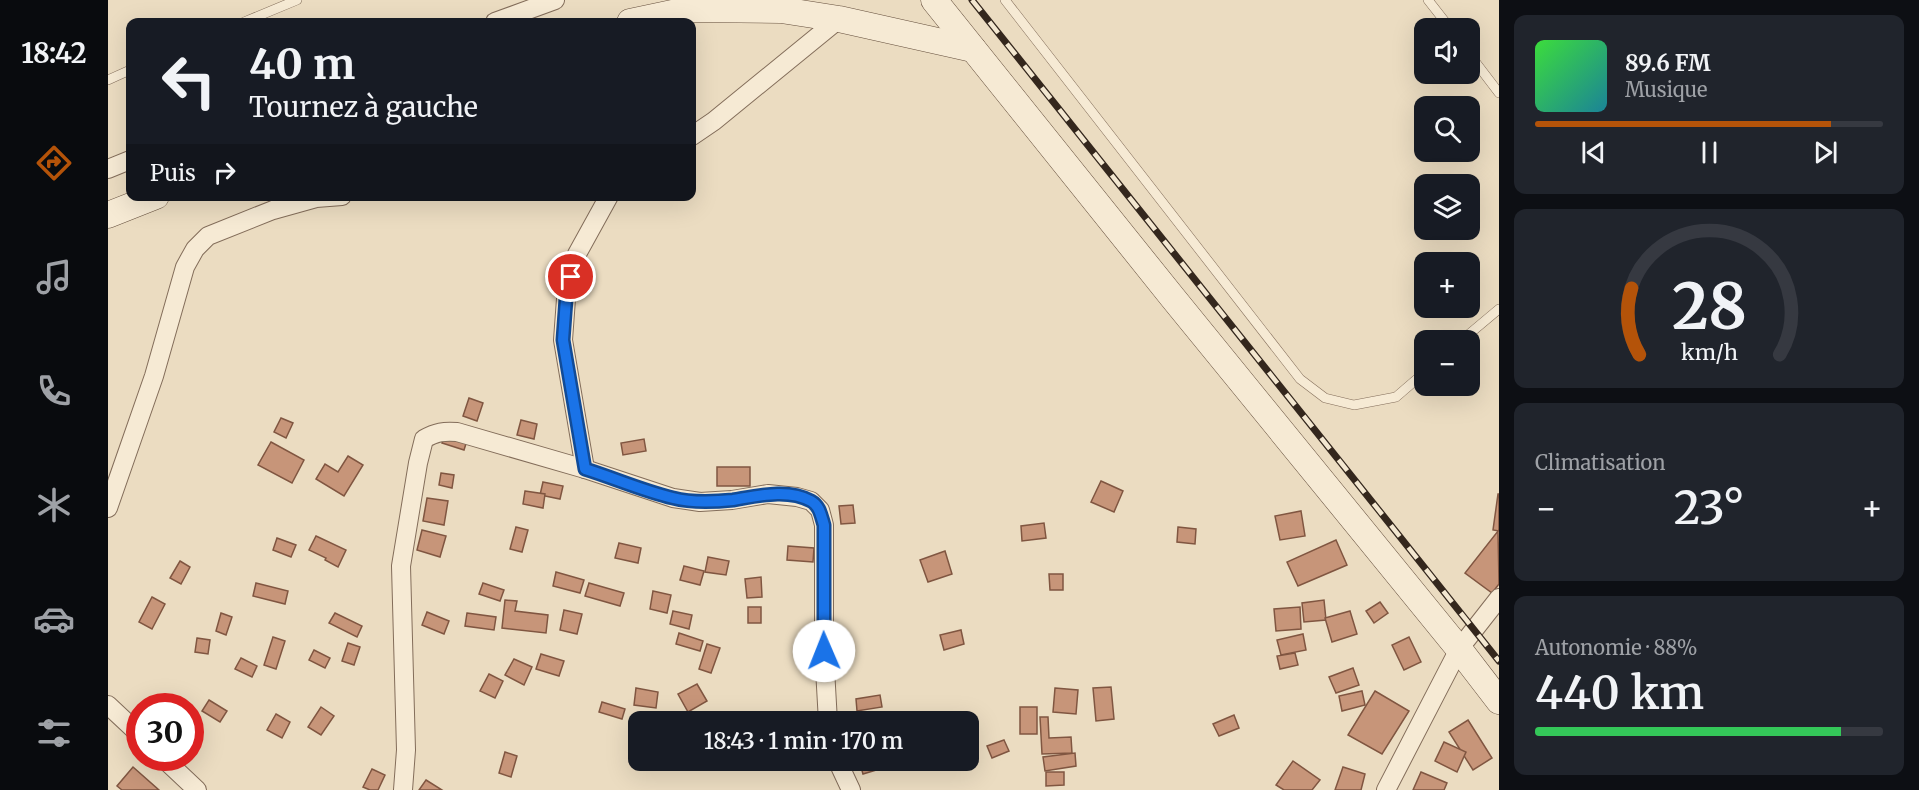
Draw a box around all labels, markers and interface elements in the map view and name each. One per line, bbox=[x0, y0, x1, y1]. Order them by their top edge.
map controls bbox=[1414, 18, 1480, 396]
button: sound bbox=[1414, 18, 1480, 84]
text: 18:42 bbox=[21, 36, 87, 70]
text: 40 m bbox=[249, 38, 355, 90]
icon: left bbox=[150, 42, 228, 120]
text: 89.6 FM bbox=[1625, 49, 1711, 77]
text: Musique bbox=[1625, 77, 1707, 102]
text: Tournez à gauche bbox=[249, 90, 478, 124]
button: search bbox=[1414, 96, 1480, 162]
icon: previous bbox=[1577, 136, 1610, 169]
icon: pause bbox=[1693, 136, 1726, 169]
icon: next bbox=[1809, 136, 1842, 169]
icon: directions bbox=[33, 142, 75, 184]
icon: right bbox=[208, 156, 241, 189]
text: Puis bbox=[150, 159, 196, 187]
button: layers bbox=[1414, 174, 1480, 240]
pin bbox=[545, 251, 596, 302]
button: + bbox=[1414, 252, 1480, 318]
icon: music bbox=[33, 256, 75, 298]
icon: arrive bbox=[554, 260, 587, 293]
text: 28 bbox=[1672, 268, 1746, 346]
button: − bbox=[1414, 330, 1480, 396]
text: km/h bbox=[1681, 340, 1737, 367]
icon: phone bbox=[33, 370, 75, 412]
text: Climatisation bbox=[1535, 450, 1666, 475]
text: 23° bbox=[1674, 480, 1744, 536]
icon: climate bbox=[33, 484, 75, 526]
text: − bbox=[1535, 488, 1557, 529]
text: + bbox=[1861, 488, 1883, 529]
icon: car bbox=[33, 598, 75, 640]
position arrow bbox=[792, 619, 856, 683]
text: Autonomie · 88% bbox=[1535, 635, 1697, 660]
text: 440 km bbox=[1535, 665, 1704, 721]
speed limit sign: 30 bbox=[126, 693, 204, 771]
icon: filters bbox=[33, 712, 75, 754]
text: 18:43 · 1 min · 170 m bbox=[704, 727, 903, 755]

